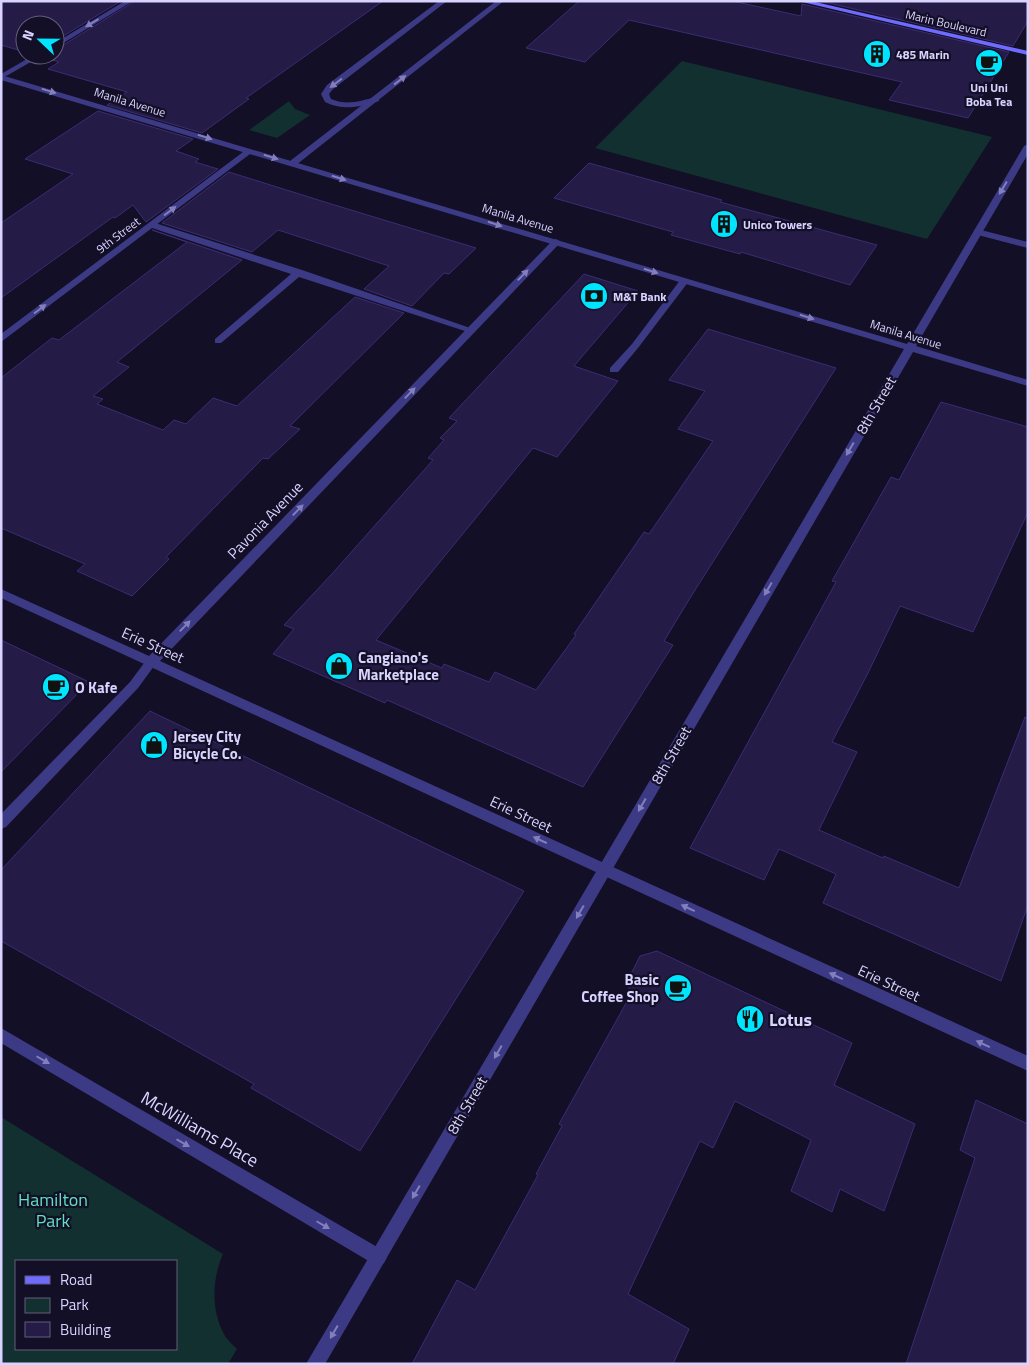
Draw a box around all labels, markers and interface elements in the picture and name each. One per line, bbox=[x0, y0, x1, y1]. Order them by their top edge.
street label: Marin Boulevard bbox=[904, 4, 988, 42]
north arrow bbox=[15, 15, 65, 65]
one-way arrow bbox=[86, 19, 99, 28]
text: N bbox=[16, 27, 39, 43]
building icon: 485 Marin bbox=[862, 39, 892, 69]
place label: 485 Marin bbox=[896, 45, 949, 64]
cafe icon: Uni Uni Boba Tea bbox=[974, 48, 1004, 78]
one-way arrow bbox=[393, 75, 407, 85]
one-way arrow bbox=[329, 78, 343, 88]
place label: Uni Uni Boba Tea bbox=[966, 78, 1012, 111]
street label: Manila Avenue bbox=[92, 82, 168, 122]
one-way arrow bbox=[42, 87, 57, 95]
one-way arrow bbox=[197, 134, 212, 142]
one-way arrow bbox=[264, 154, 279, 162]
one-way arrow bbox=[332, 174, 347, 182]
one-way arrow bbox=[998, 181, 1007, 194]
street label: Manila Avenue bbox=[480, 198, 556, 238]
one-way arrow bbox=[163, 206, 176, 217]
building icon: Unico Towers bbox=[709, 209, 739, 239]
street label: 9th Street bbox=[92, 212, 145, 258]
place label: Unico Towers bbox=[743, 215, 813, 234]
one-way arrow bbox=[488, 221, 503, 229]
one-way arrow bbox=[643, 267, 658, 275]
one-way arrow bbox=[517, 270, 529, 282]
bank icon: M&T Bank bbox=[579, 281, 609, 311]
place label: M&T Bank bbox=[613, 287, 667, 306]
one-way arrow bbox=[33, 304, 46, 315]
one-way arrow bbox=[799, 314, 814, 322]
street label: Manila Avenue bbox=[868, 314, 944, 354]
street label: 8th Street bbox=[850, 371, 902, 438]
one-way arrow bbox=[404, 387, 416, 399]
one-way arrow bbox=[846, 443, 855, 456]
street label: Pavonia Avenue bbox=[222, 476, 308, 564]
one-way arrow bbox=[291, 504, 303, 516]
one-way arrow bbox=[764, 583, 773, 596]
street label: Erie Street bbox=[118, 621, 189, 669]
one-way arrow bbox=[179, 621, 191, 633]
place label: Cangiano's Marketplace bbox=[358, 646, 439, 686]
shop icon: Cangiano's Marketplace bbox=[324, 651, 354, 681]
cafe icon: O Kafe bbox=[41, 672, 71, 702]
place label: O Kafe bbox=[75, 676, 118, 699]
street label: 8th Street bbox=[645, 721, 697, 788]
place label: Jersey City Bicycle Co. bbox=[173, 725, 242, 765]
shop icon: Jersey City Bicycle Co. bbox=[139, 730, 169, 760]
street label: Erie Street bbox=[486, 790, 557, 839]
one-way arrow bbox=[638, 798, 646, 813]
one-way arrow bbox=[533, 836, 547, 844]
one-way arrow bbox=[576, 904, 584, 919]
one-way arrow bbox=[681, 904, 695, 912]
street label: Erie Street bbox=[854, 959, 925, 1008]
place label: Basic Coffee Shop bbox=[581, 968, 659, 1008]
one-way arrow bbox=[829, 971, 843, 979]
cafe icon: Basic Coffee Shop bbox=[663, 973, 693, 1003]
restaurant icon: Lotus bbox=[735, 1004, 765, 1034]
place label: Lotus bbox=[769, 1006, 812, 1033]
one-way arrow bbox=[976, 1039, 990, 1047]
one-way arrow bbox=[494, 1045, 502, 1059]
one-way arrow bbox=[36, 1056, 51, 1064]
street label: 8th Street bbox=[441, 1071, 493, 1138]
street label: McWilliams Place bbox=[136, 1084, 264, 1174]
one-way arrow bbox=[177, 1138, 190, 1147]
park label: Hamilton Park bbox=[18, 1186, 88, 1234]
one-way arrow bbox=[411, 1186, 420, 1199]
one-way arrow bbox=[316, 1221, 331, 1229]
legend bbox=[15, 1260, 178, 1350]
text: Road bbox=[60, 1268, 92, 1291]
text: Park bbox=[60, 1293, 89, 1316]
text: Building bbox=[60, 1318, 111, 1341]
one-way arrow bbox=[329, 1326, 338, 1339]

